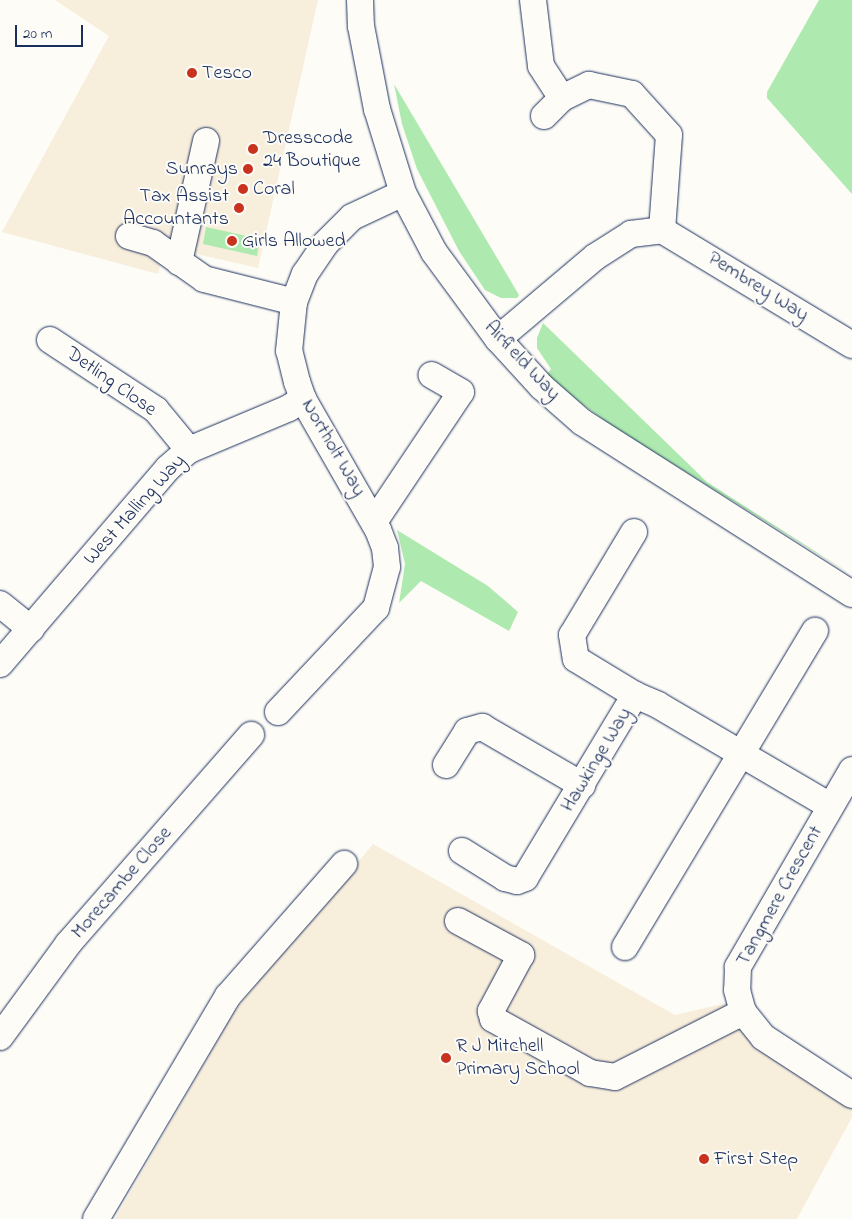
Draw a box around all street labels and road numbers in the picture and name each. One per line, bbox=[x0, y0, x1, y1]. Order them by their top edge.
street label: Pembrey Way bbox=[703, 247, 813, 327]
street label: Airfield Way bbox=[479, 316, 565, 406]
street label: Detling Close bbox=[61, 342, 161, 422]
street label: Northolt Way bbox=[295, 395, 371, 501]
street label: West Malling Way bbox=[79, 450, 191, 570]
street label: Hawkinge Way bbox=[556, 703, 638, 817]
street label: Morecambe Close bbox=[67, 822, 177, 944]
street label: Tangmere Crescent bbox=[732, 822, 828, 970]

